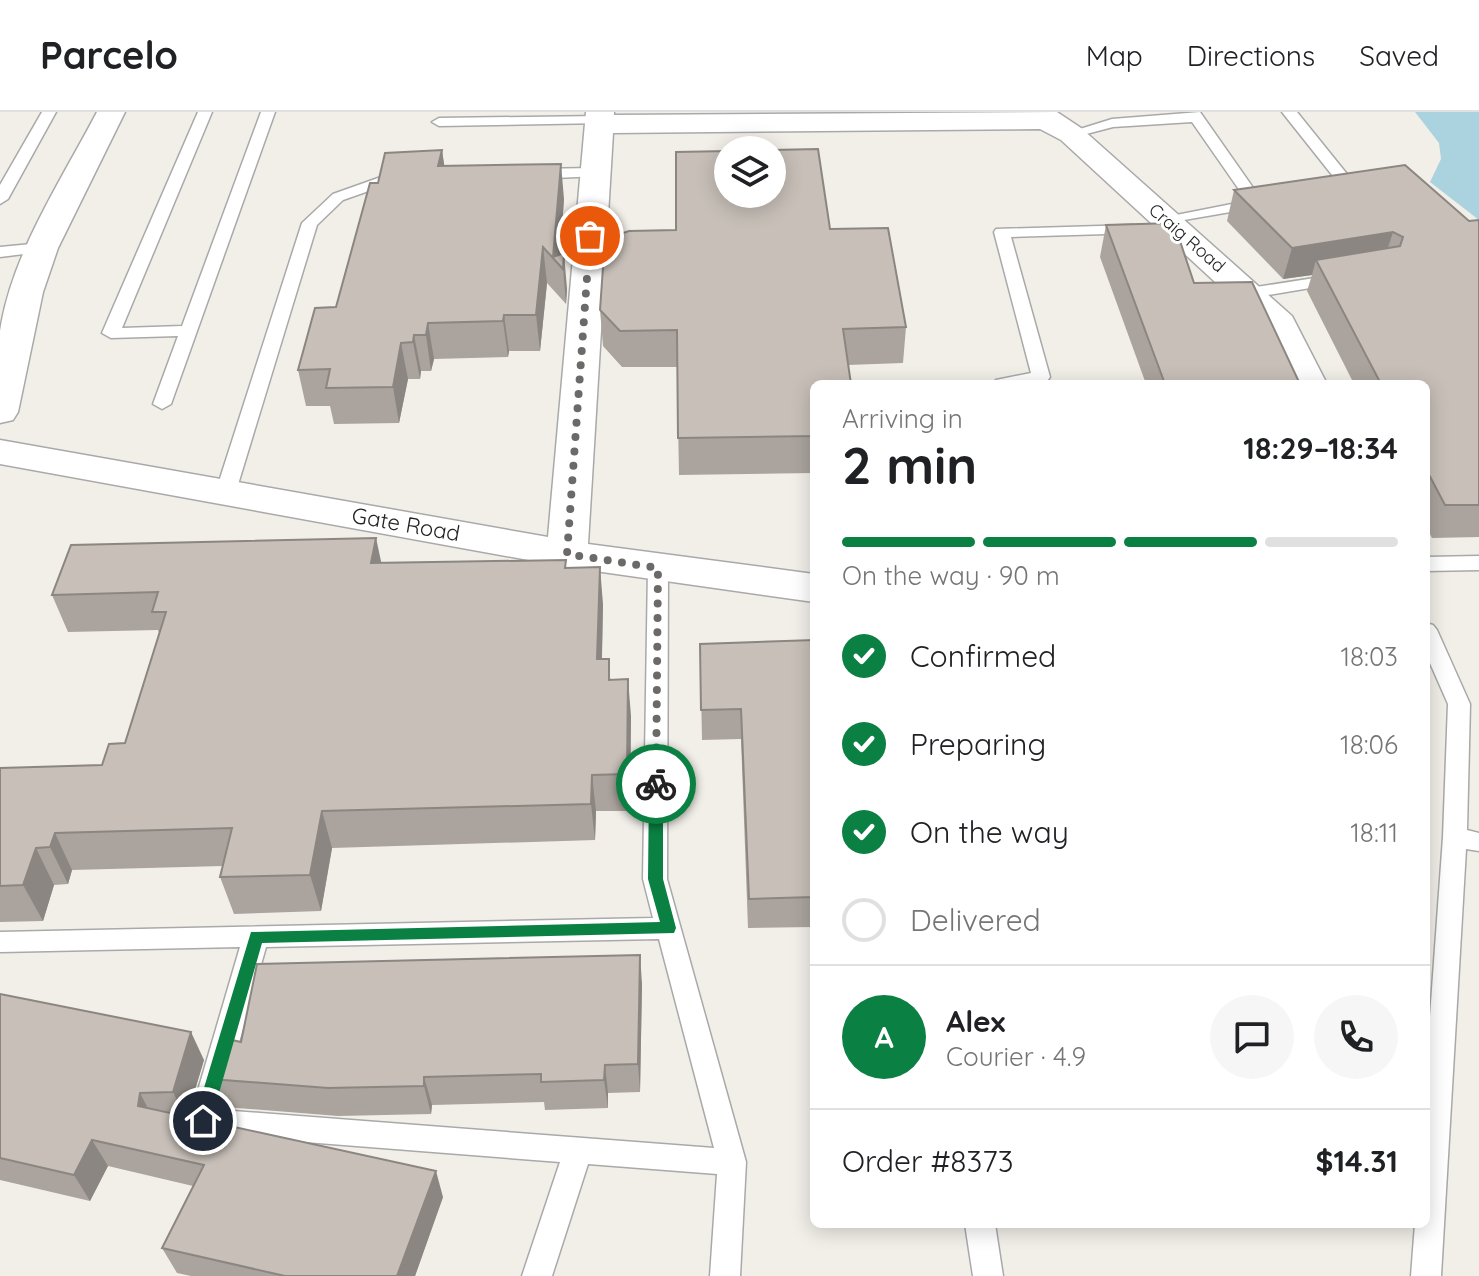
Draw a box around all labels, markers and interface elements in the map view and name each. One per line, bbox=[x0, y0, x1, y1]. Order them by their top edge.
text: Parcelo bbox=[40, 31, 178, 79]
text: Map bbox=[1086, 38, 1143, 73]
text: Directions bbox=[1187, 38, 1315, 73]
text: Saved bbox=[1359, 38, 1439, 73]
map controls bbox=[714, 136, 786, 208]
button: layers bbox=[714, 136, 786, 208]
street label: Craig Road bbox=[1144, 198, 1230, 277]
pin bbox=[556, 202, 624, 270]
icon: bag bbox=[568, 214, 612, 258]
text: Arriving in bbox=[842, 402, 963, 435]
text: 18:29–18:34 bbox=[1243, 429, 1398, 467]
text: 2 min bbox=[842, 432, 977, 497]
street label: Gate Road bbox=[350, 501, 462, 547]
text: On the way · 90 m bbox=[842, 559, 1060, 592]
icon: check bbox=[842, 634, 886, 678]
text: Confirmed bbox=[910, 637, 1056, 675]
text: 18:03 bbox=[1340, 640, 1398, 673]
icon: check bbox=[842, 722, 886, 766]
text: Preparing bbox=[910, 725, 1046, 763]
text: 18:06 bbox=[1340, 728, 1398, 761]
courier bbox=[616, 744, 696, 824]
icon: bike bbox=[634, 762, 678, 806]
icon: check bbox=[842, 810, 886, 854]
text: On the way bbox=[910, 813, 1069, 851]
text: 18:11 bbox=[1350, 816, 1398, 849]
text: Delivered bbox=[910, 901, 1041, 939]
button: chat bbox=[1210, 995, 1294, 1079]
button: phone bbox=[1314, 995, 1398, 1079]
text: Alex bbox=[946, 1002, 1005, 1040]
text: A bbox=[874, 1018, 894, 1056]
text: Courier · 4.9 bbox=[946, 1040, 1086, 1073]
pin bbox=[169, 1087, 237, 1155]
icon: home bbox=[181, 1099, 225, 1143]
text: Order #8373 bbox=[842, 1142, 1013, 1180]
text: $14.31 bbox=[1316, 1142, 1398, 1180]

